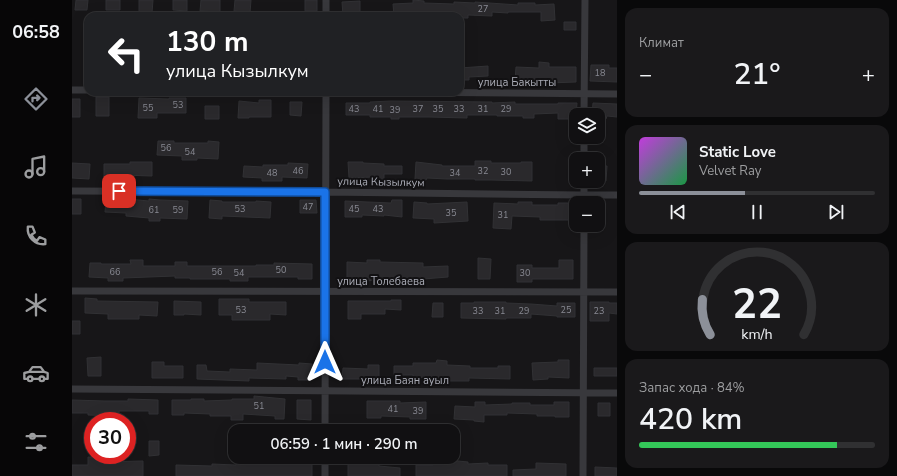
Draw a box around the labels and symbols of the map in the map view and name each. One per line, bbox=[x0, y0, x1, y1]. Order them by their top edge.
house number: 27 bbox=[478, 3, 488, 15]
house number: 18 bbox=[595, 67, 605, 79]
street label: улица Бакытты bbox=[478, 75, 556, 90]
house number: 53 bbox=[173, 99, 183, 111]
house number: 55 bbox=[143, 102, 153, 114]
house number: 43 bbox=[349, 103, 359, 115]
house number: 41 bbox=[373, 103, 383, 115]
house number: 37 bbox=[413, 103, 423, 115]
house number: 35 bbox=[433, 103, 443, 115]
house number: 33 bbox=[454, 103, 464, 115]
house number: 31 bbox=[478, 103, 488, 115]
house number: 29 bbox=[501, 103, 511, 115]
house number: 39 bbox=[390, 104, 400, 116]
house number: 56 bbox=[161, 142, 171, 154]
house number: 54 bbox=[185, 146, 196, 158]
house number: 46 bbox=[293, 165, 303, 177]
house number: 32 bbox=[478, 165, 488, 177]
house number: 30 bbox=[501, 166, 511, 178]
house number: 48 bbox=[267, 167, 277, 179]
house number: 34 bbox=[450, 167, 461, 179]
pin bbox=[102, 174, 136, 208]
street label: улица Кызылкум bbox=[337, 174, 425, 190]
house number: 47 bbox=[303, 201, 313, 213]
house number: 53 bbox=[235, 203, 245, 215]
house number: 45 bbox=[349, 203, 359, 215]
house number: 43 bbox=[373, 203, 383, 215]
house number: 61 bbox=[149, 204, 159, 216]
house number: 59 bbox=[173, 204, 183, 216]
house number: 35 bbox=[446, 207, 456, 219]
house number: 31 bbox=[498, 209, 508, 221]
house number: 50 bbox=[276, 264, 286, 276]
house number: 66 bbox=[110, 266, 120, 278]
house number: 56 bbox=[212, 266, 222, 278]
house number: 54 bbox=[234, 267, 245, 279]
house number: 30 bbox=[520, 267, 530, 279]
street label: улица Толебаева bbox=[337, 274, 425, 289]
house number: 53 bbox=[236, 304, 246, 316]
house number: 25 bbox=[561, 304, 571, 316]
house number: 33 bbox=[473, 305, 483, 317]
house number: 31 bbox=[495, 305, 505, 317]
house number: 29 bbox=[519, 305, 529, 317]
house number: 23 bbox=[594, 305, 604, 317]
position arrow bbox=[304, 341, 346, 383]
street label: улица Баян ауыл bbox=[361, 373, 449, 388]
house number: 51 bbox=[254, 400, 264, 412]
house number: 41 bbox=[388, 403, 398, 415]
house number: 39 bbox=[413, 405, 423, 417]
speed limit sign: 30 bbox=[84, 412, 136, 464]

